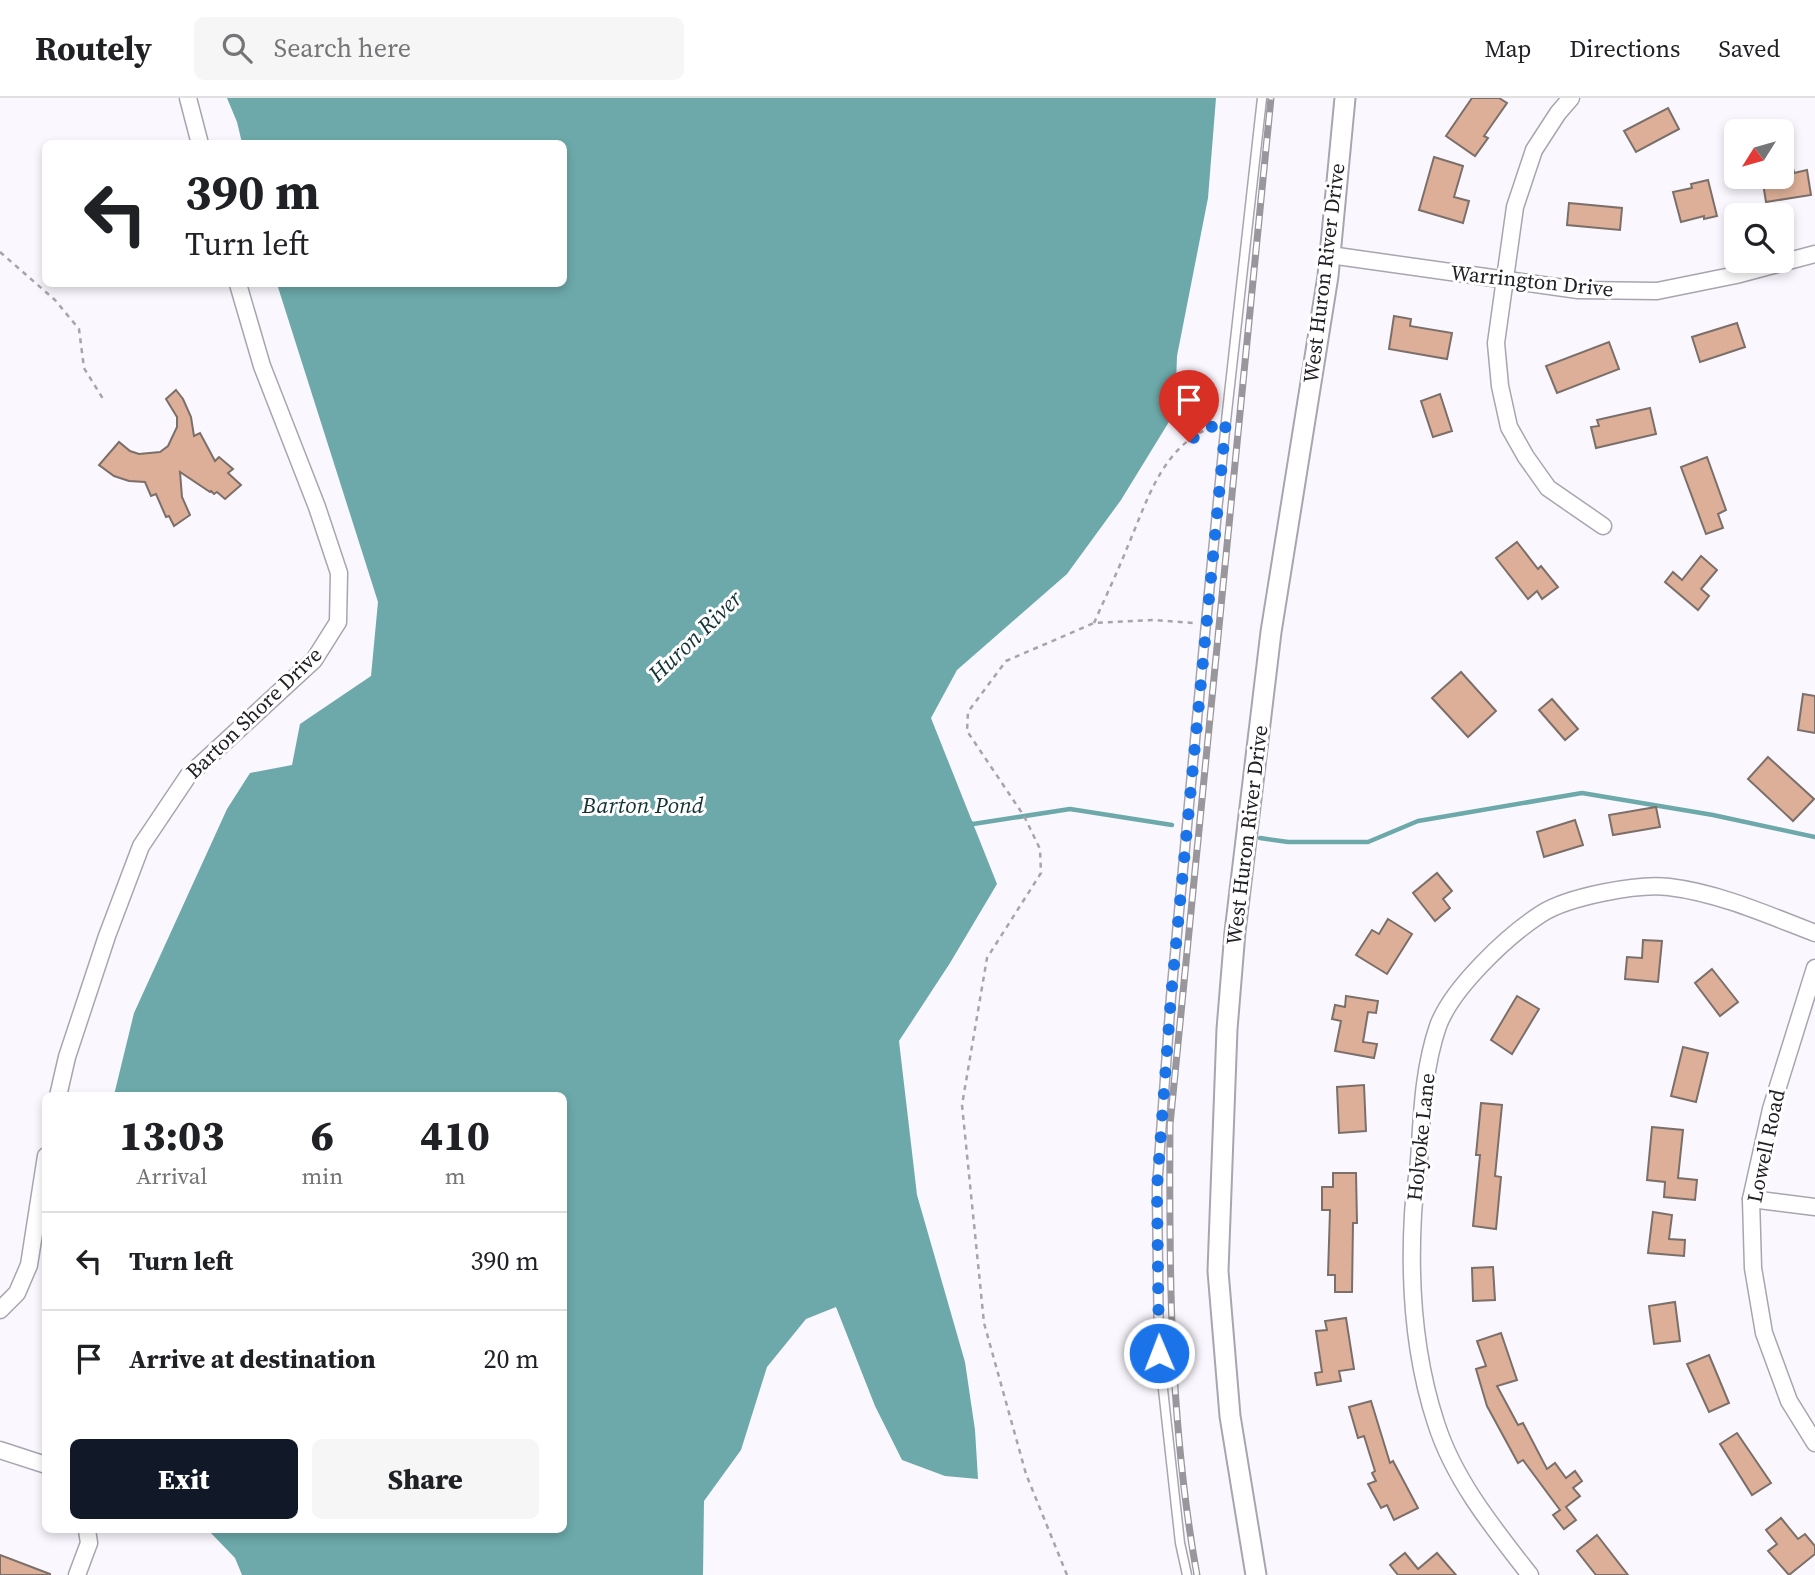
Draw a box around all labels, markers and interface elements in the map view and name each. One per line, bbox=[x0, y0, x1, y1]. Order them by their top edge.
search box bbox=[194, 17, 684, 80]
text: Routely bbox=[35, 26, 152, 71]
icon: search bbox=[218, 29, 256, 67]
text: Search here bbox=[274, 30, 411, 66]
text: Map bbox=[1484, 32, 1531, 65]
text: Directions bbox=[1569, 32, 1680, 65]
text: Saved bbox=[1718, 32, 1780, 65]
north arrow bbox=[1724, 119, 1794, 189]
map controls bbox=[1724, 119, 1794, 273]
text: 390 m bbox=[185, 158, 320, 225]
street label: West Huron River Drive bbox=[1296, 161, 1351, 385]
icon: left bbox=[70, 168, 161, 259]
button: search bbox=[1724, 203, 1794, 273]
text: Turn left bbox=[185, 222, 309, 266]
street label: Warrington Drive bbox=[1449, 258, 1615, 303]
pin bbox=[1159, 370, 1219, 442]
icon: arrive bbox=[1170, 381, 1208, 419]
water label: Huron River bbox=[640, 583, 749, 690]
street label: Barton Shore Drive bbox=[179, 640, 328, 785]
street label: West Huron River Drive bbox=[1219, 723, 1274, 947]
water label: Barton Pond bbox=[581, 789, 704, 821]
street label: Holyoke Lane bbox=[1399, 1072, 1442, 1202]
street label: Lowell Road bbox=[1739, 1086, 1792, 1205]
text: 13:03 bbox=[119, 1106, 224, 1164]
text: 6 bbox=[311, 1106, 334, 1164]
text: 410 bbox=[420, 1106, 490, 1164]
text: Arrival bbox=[136, 1160, 207, 1192]
text: min bbox=[302, 1160, 343, 1192]
text: m bbox=[445, 1160, 465, 1192]
icon: left bbox=[70, 1242, 108, 1280]
text: Turn left bbox=[129, 1243, 233, 1279]
text: 390 m bbox=[471, 1243, 539, 1279]
position arrow bbox=[1122, 1316, 1196, 1390]
icon: arrive bbox=[70, 1340, 108, 1378]
text: Arrive at destination bbox=[129, 1341, 376, 1377]
text: 20 m bbox=[484, 1341, 539, 1377]
button: Exit bbox=[70, 1439, 298, 1519]
button: Share bbox=[312, 1439, 539, 1519]

